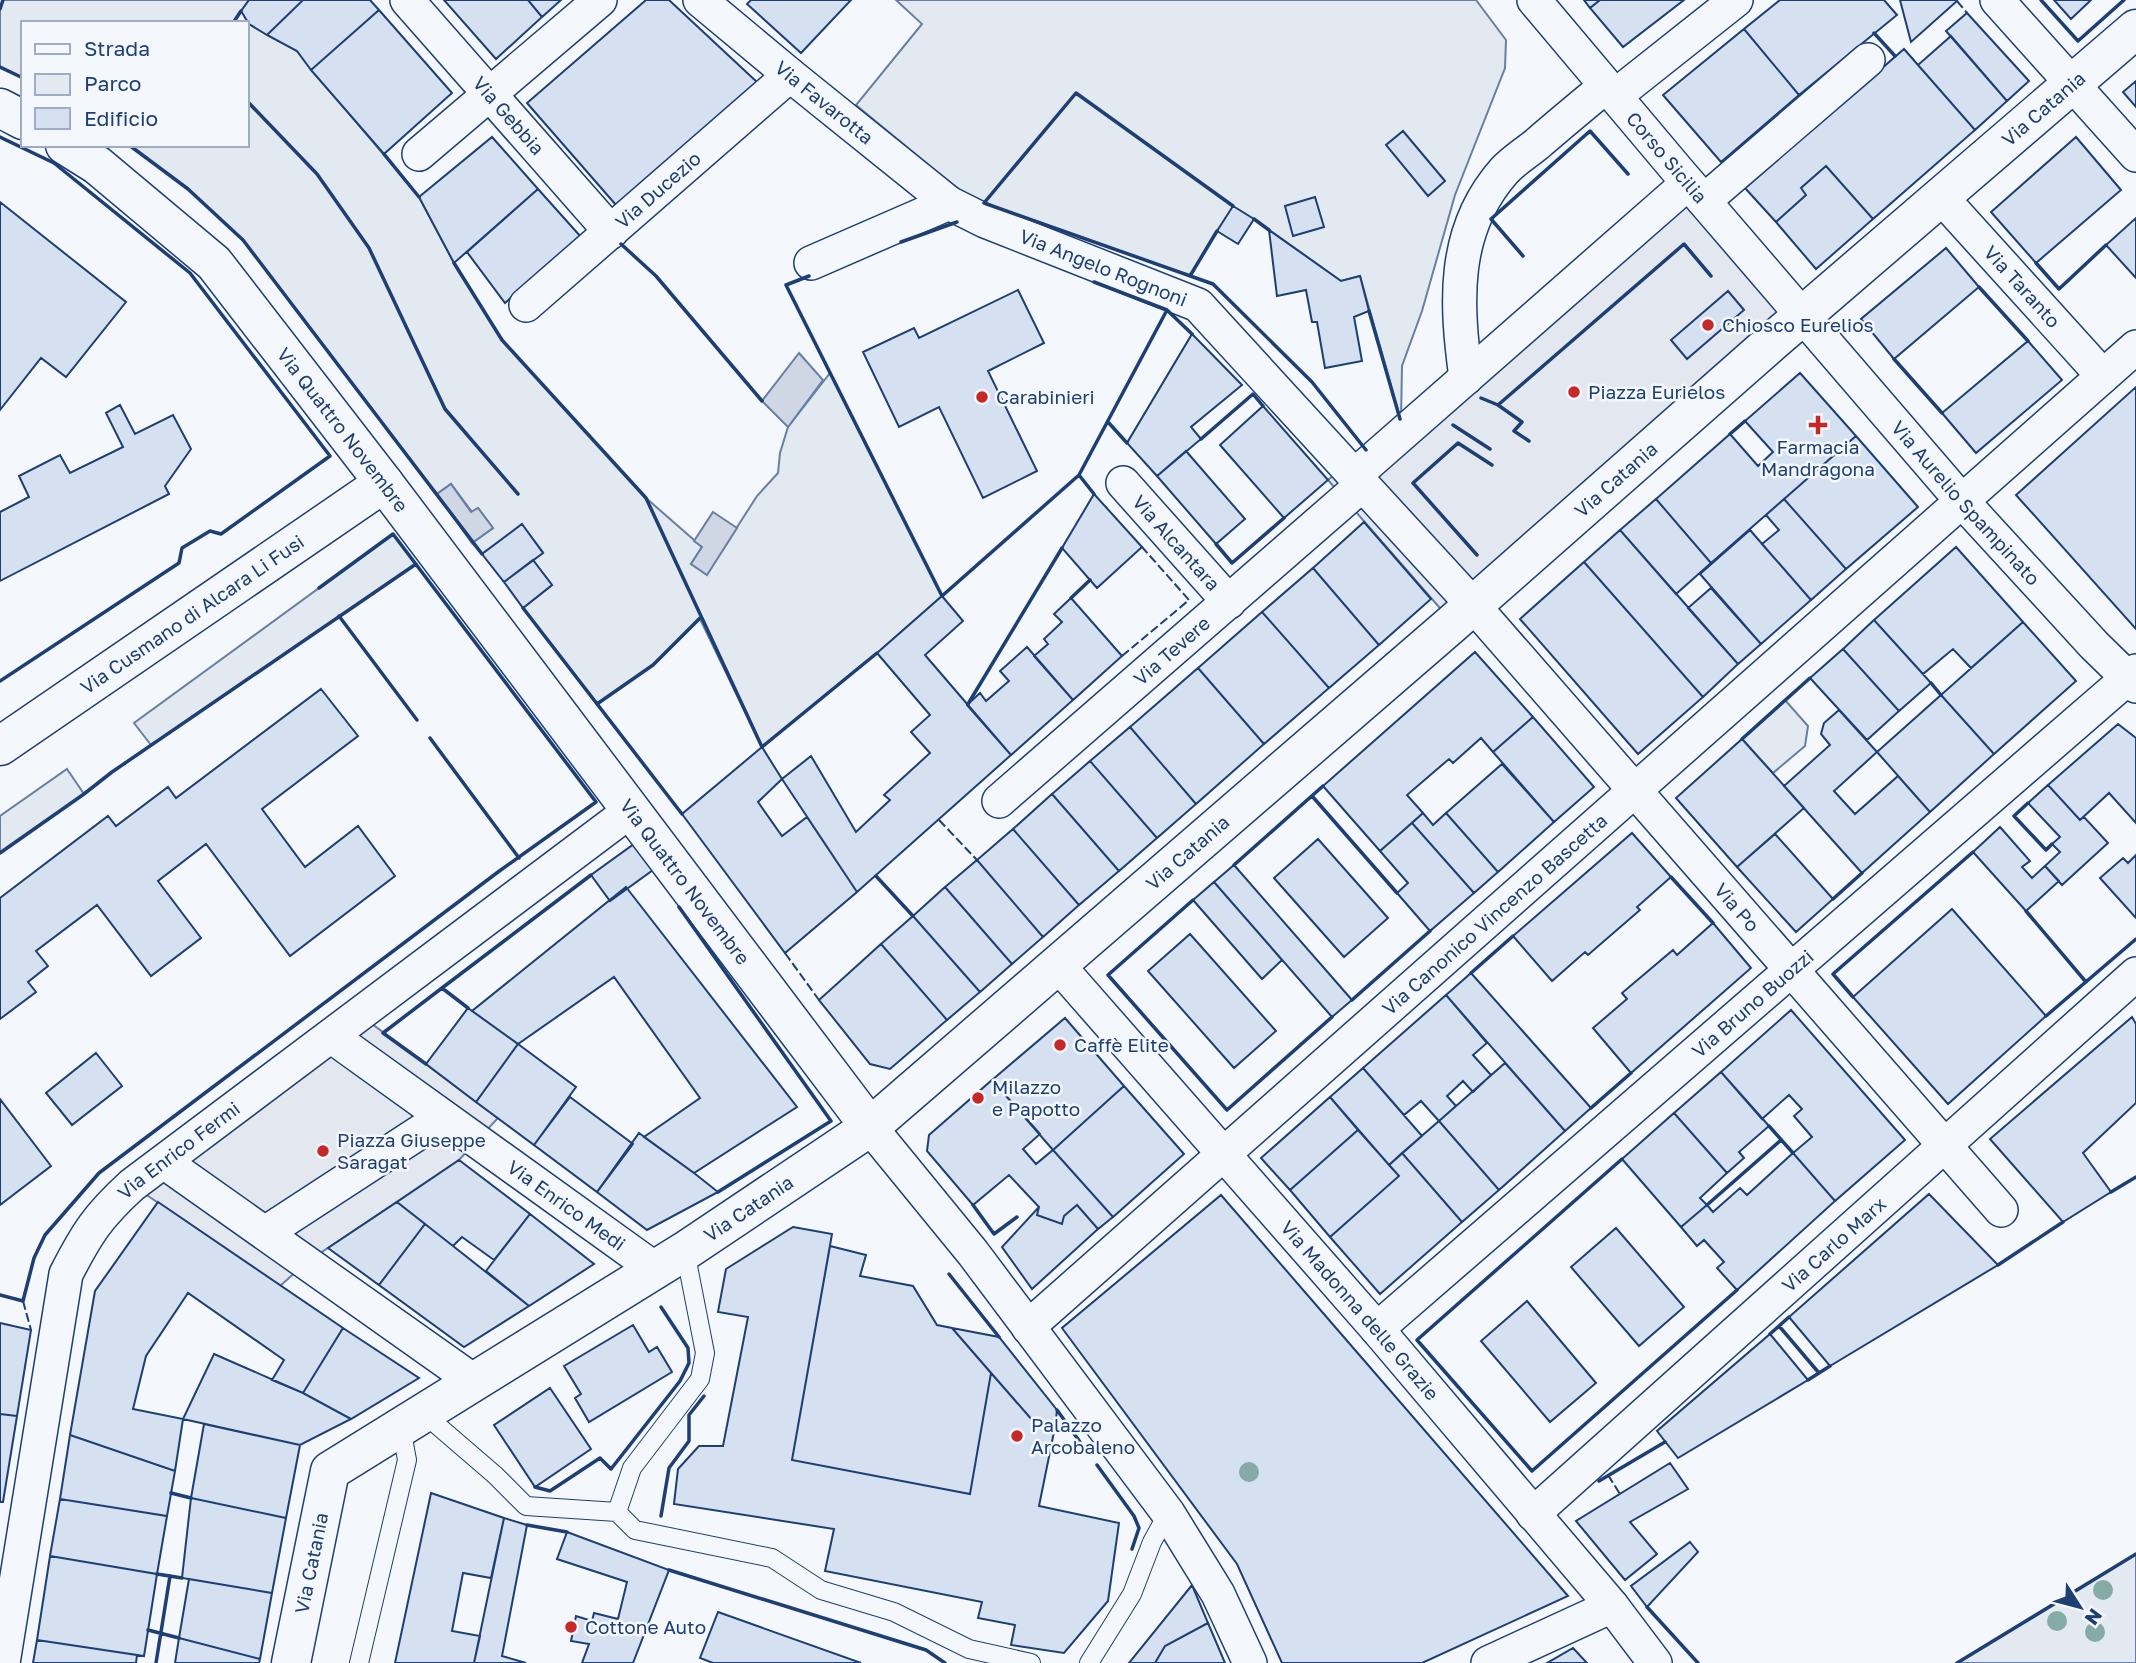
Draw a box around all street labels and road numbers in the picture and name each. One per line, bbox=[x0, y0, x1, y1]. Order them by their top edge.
street label: Via Favarotta bbox=[771, 55, 878, 149]
street label: Via Catania bbox=[1997, 66, 2090, 150]
street label: Via Gebbia bbox=[468, 71, 550, 159]
street label: Corso Sicilia bbox=[1622, 107, 1712, 208]
street label: Via Ducezio bbox=[610, 146, 705, 233]
street label: Via Angelo Rognoni bbox=[1016, 224, 1191, 311]
street label: Via Taranto bbox=[1980, 241, 2066, 332]
street label: Via Quattro Novembre bbox=[273, 343, 414, 516]
street label: Via Aurelio Spampinato bbox=[1887, 416, 2045, 590]
street label: Via Catania bbox=[1569, 437, 1662, 522]
street label: Via Alcantara bbox=[1128, 490, 1225, 595]
street label: Via Cusmano di Alcara Li Fusi bbox=[76, 529, 308, 698]
street label: Via Tevere bbox=[1129, 611, 1214, 690]
street label: Via Quattro Novembre bbox=[616, 794, 755, 969]
street label: Via Canonico Vincenzo Bascetta bbox=[1377, 808, 1612, 1019]
street label: Via Catania bbox=[1141, 810, 1234, 894]
street label: Via Po bbox=[1710, 878, 1765, 936]
street label: Via Bruno Buozzi bbox=[1687, 944, 1818, 1062]
street label: Via Enrico Fermi bbox=[112, 1096, 244, 1204]
street label: Via Enrico Medi bbox=[503, 1155, 630, 1255]
street label: Via Catania bbox=[699, 1170, 797, 1246]
street label: Via Carlo Marx bbox=[1777, 1192, 1890, 1297]
street label: Via Madonna delle Grazie bbox=[1276, 1215, 1444, 1404]
street label: Via Catania bbox=[289, 1510, 332, 1616]

